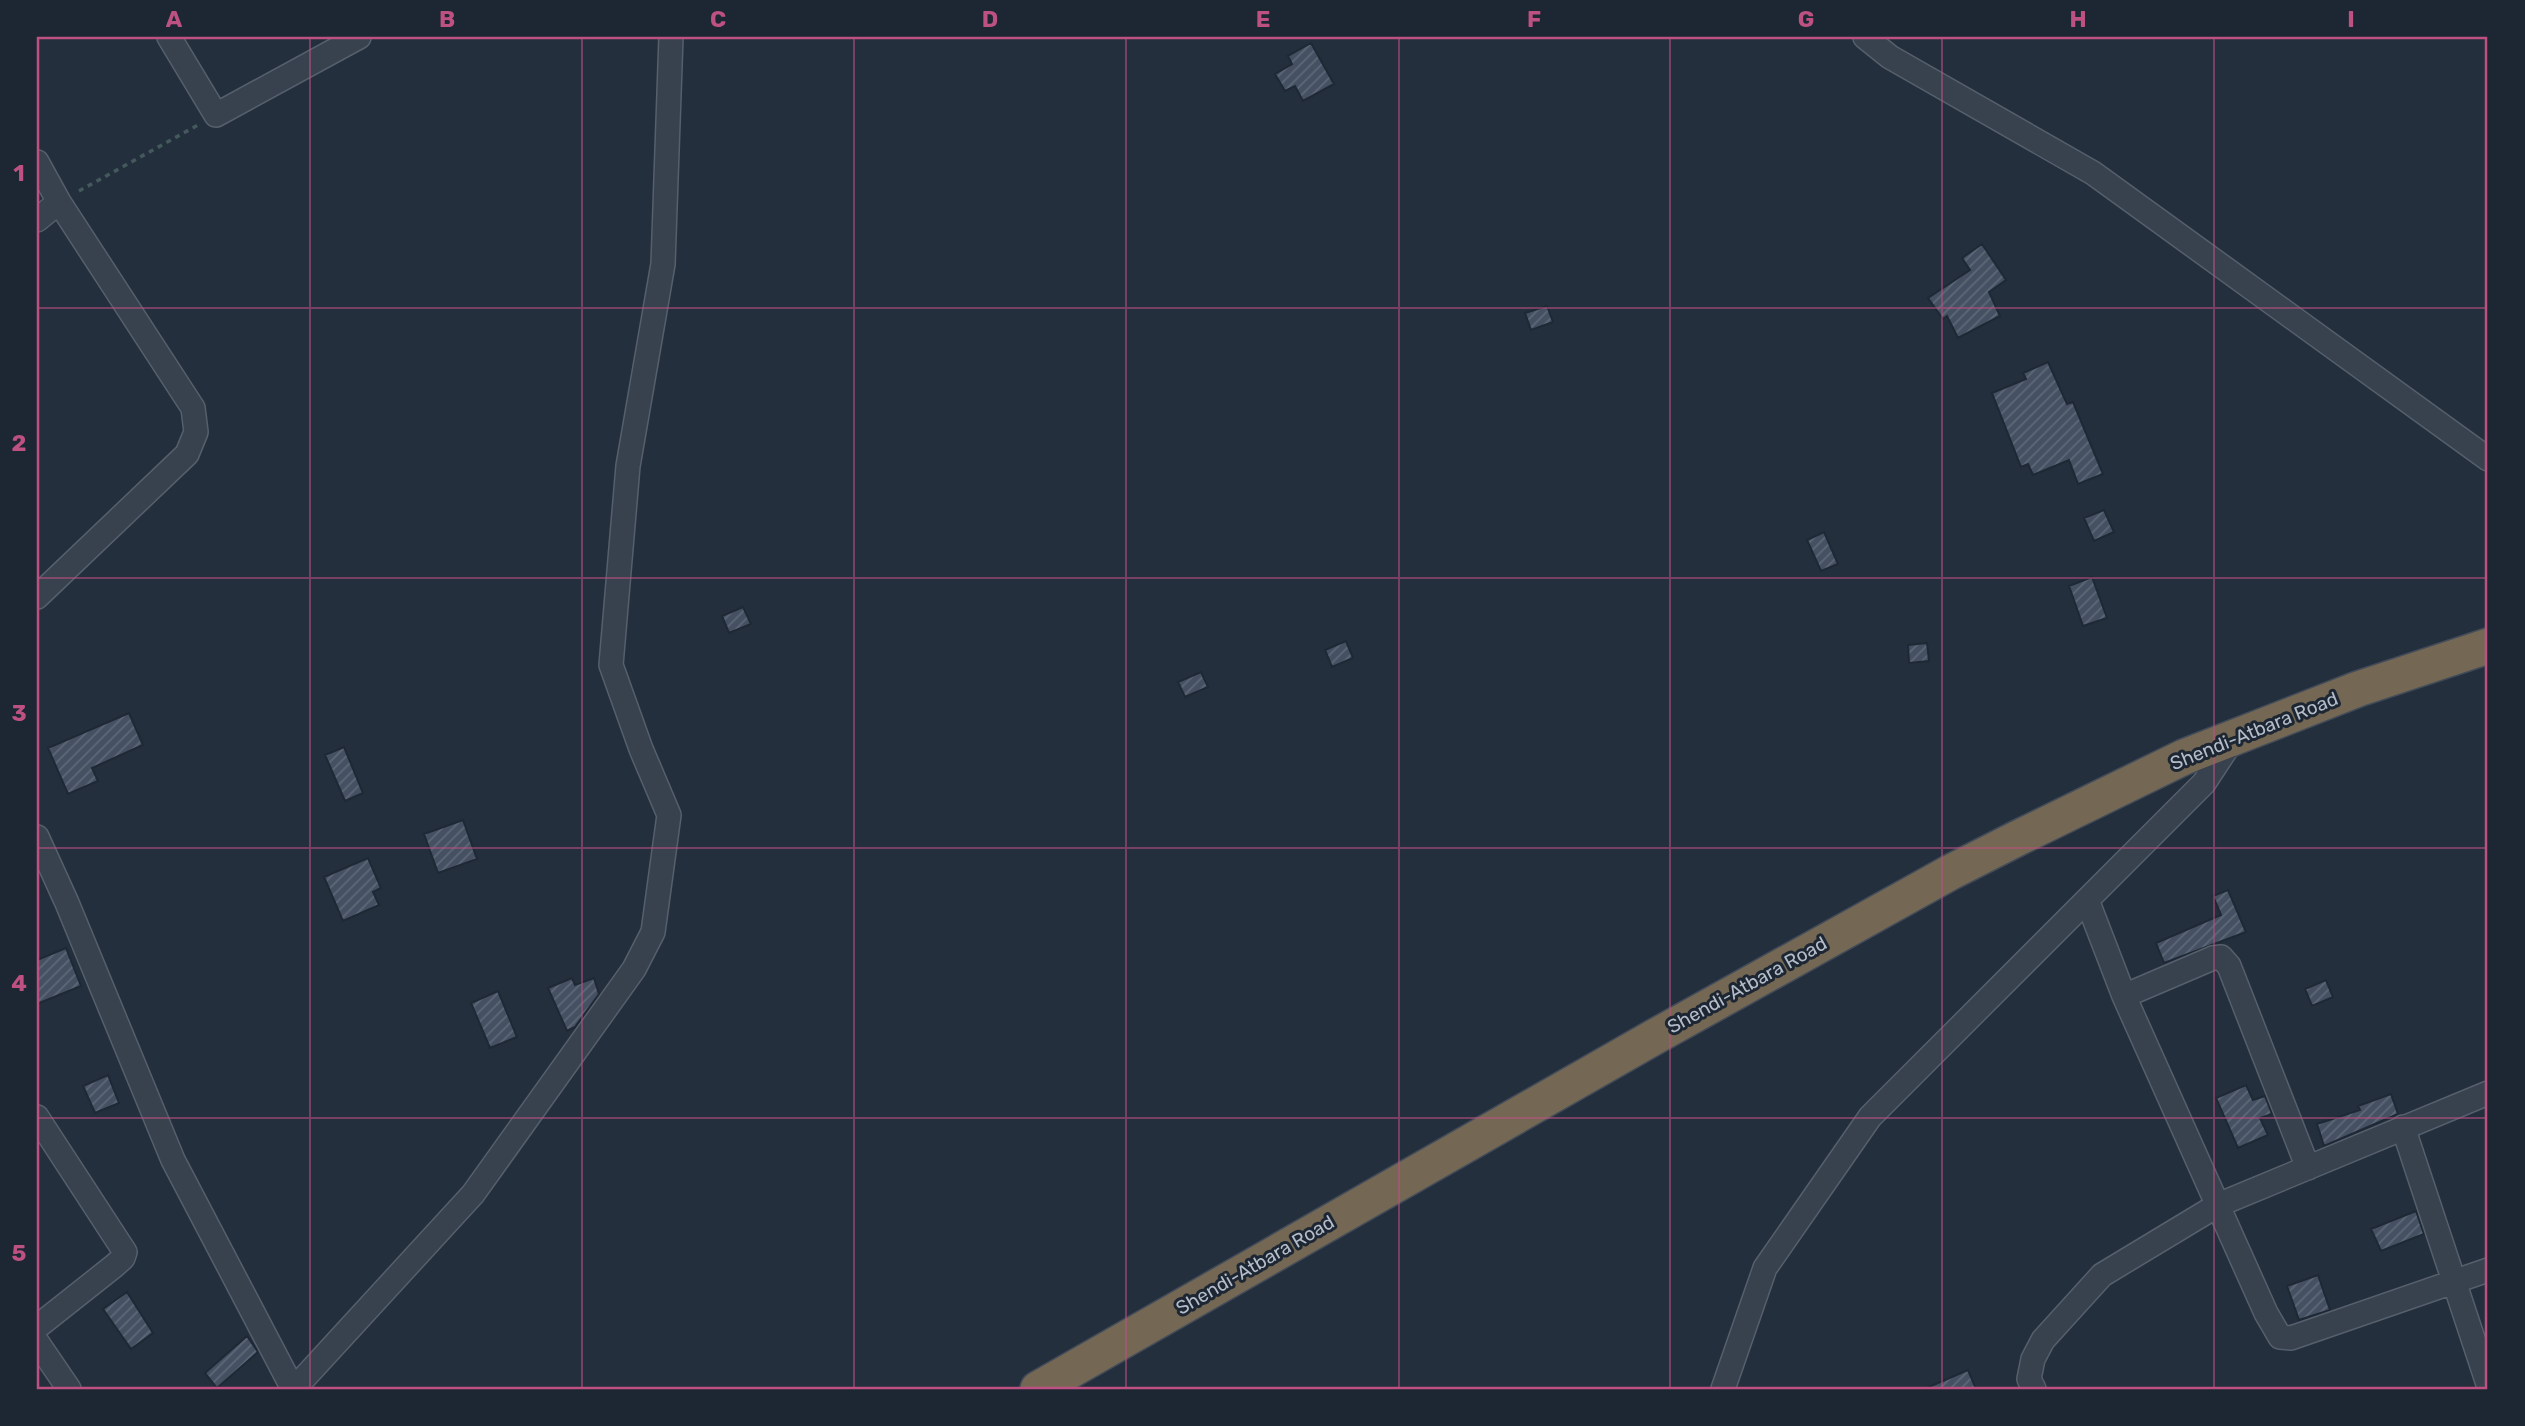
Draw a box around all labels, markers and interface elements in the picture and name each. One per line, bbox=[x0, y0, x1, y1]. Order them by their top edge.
text: A bbox=[166, 5, 183, 33]
text: B bbox=[439, 5, 455, 33]
text: C bbox=[710, 5, 726, 33]
text: D bbox=[982, 5, 998, 33]
text: E bbox=[1256, 5, 1270, 33]
text: F bbox=[1527, 5, 1541, 33]
text: G bbox=[1798, 5, 1814, 33]
text: H bbox=[2069, 5, 2087, 33]
text: I bbox=[2347, 5, 2355, 33]
text: 1 bbox=[13, 159, 25, 187]
text: 2 bbox=[12, 429, 26, 457]
street label: Shendi-Atbara Road bbox=[2167, 687, 2341, 775]
text: 3 bbox=[11, 699, 27, 727]
street label: Shendi-Atbara Road bbox=[1663, 932, 1831, 1038]
text: 4 bbox=[11, 969, 27, 997]
street label: Shendi-Atbara Road bbox=[1172, 1210, 1338, 1320]
text: 5 bbox=[12, 1239, 27, 1267]

